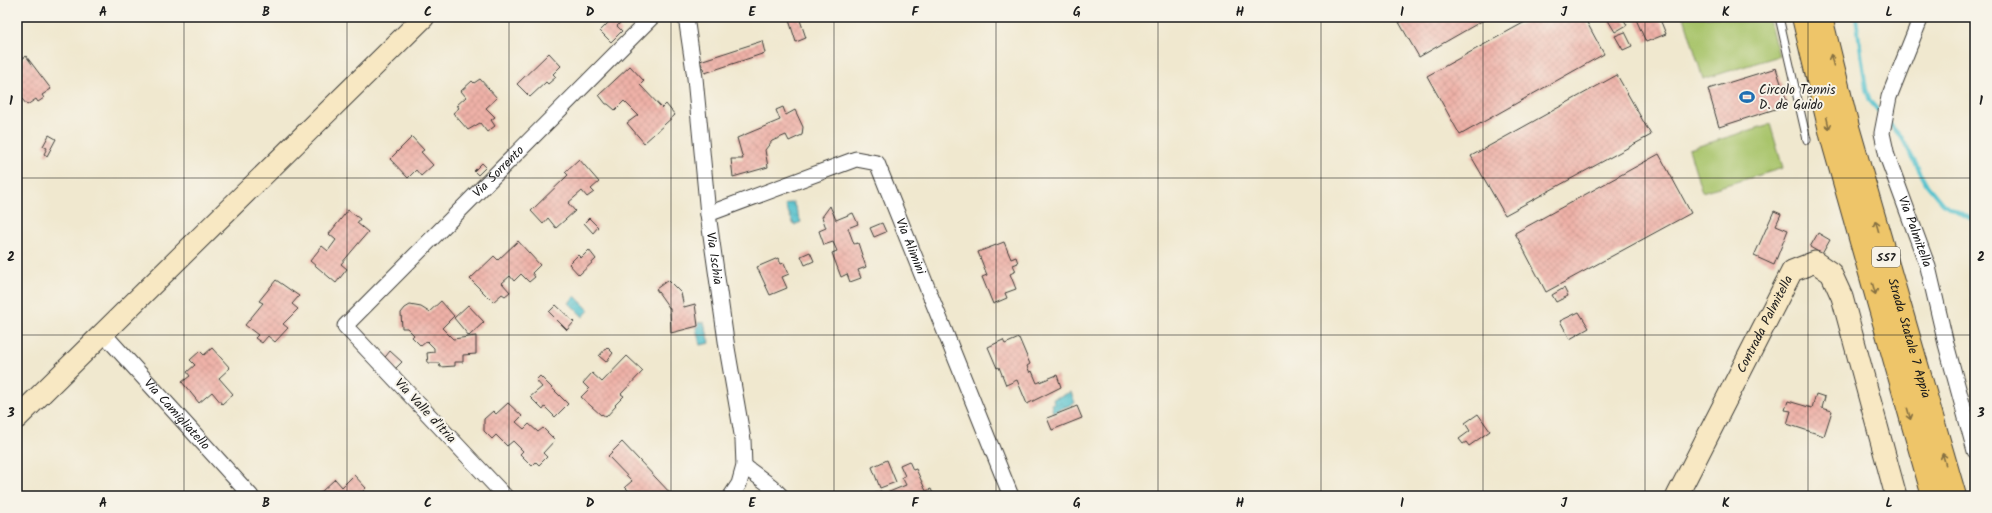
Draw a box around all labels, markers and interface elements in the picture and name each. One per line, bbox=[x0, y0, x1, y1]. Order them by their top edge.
text: A bbox=[99, 2, 107, 23]
text: B bbox=[262, 2, 270, 23]
text: C bbox=[424, 2, 432, 23]
text: D bbox=[586, 2, 595, 23]
text: E bbox=[748, 2, 756, 23]
text: F bbox=[911, 2, 919, 23]
text: G bbox=[1073, 2, 1081, 23]
text: H bbox=[1236, 2, 1245, 23]
text: I bbox=[1400, 2, 1404, 23]
text: J bbox=[1561, 2, 1568, 23]
text: K bbox=[1722, 2, 1730, 23]
text: L bbox=[1885, 2, 1893, 23]
one-way arrow bbox=[1827, 54, 1835, 67]
place label: Circolo Tennis D. de Guido bbox=[1759, 80, 1836, 116]
sports icon: Circolo Tennis D. de Guido bbox=[1738, 88, 1756, 106]
text: 1 bbox=[9, 91, 13, 112]
text: 1 bbox=[1979, 91, 1983, 112]
one-way arrow bbox=[1825, 116, 1833, 129]
street label: Via Sorrento bbox=[467, 141, 529, 203]
street label: Via Palmitella bbox=[1892, 193, 1938, 270]
street label: Via Alimini bbox=[890, 215, 932, 278]
one-way arrow bbox=[1873, 220, 1880, 233]
street label: Via Ischia bbox=[700, 231, 728, 286]
text: 2 bbox=[7, 247, 15, 268]
road number: SS7 bbox=[1872, 247, 1900, 267]
text: 2 bbox=[1977, 247, 1985, 268]
street label: Contrada Palmitella bbox=[1731, 272, 1799, 377]
street label: Strada Statale 7 Appia bbox=[1882, 275, 1937, 401]
one-way arrow bbox=[1871, 282, 1878, 295]
street label: Via Camigliatello bbox=[139, 374, 215, 455]
street label: Via Valle d'Itria bbox=[389, 374, 461, 448]
text: 3 bbox=[6, 403, 15, 424]
text: 3 bbox=[1976, 403, 1985, 424]
one-way arrow bbox=[1906, 407, 1914, 420]
one-way arrow bbox=[1940, 452, 1947, 465]
text: A bbox=[99, 493, 107, 513]
text: B bbox=[262, 493, 270, 513]
text: C bbox=[424, 493, 432, 513]
text: D bbox=[586, 493, 595, 513]
text: E bbox=[748, 493, 756, 513]
text: F bbox=[911, 493, 919, 513]
text: G bbox=[1073, 493, 1081, 513]
text: H bbox=[1236, 493, 1245, 513]
text: I bbox=[1400, 493, 1404, 513]
text: J bbox=[1561, 493, 1568, 513]
text: K bbox=[1722, 493, 1730, 513]
text: L bbox=[1885, 493, 1893, 513]

